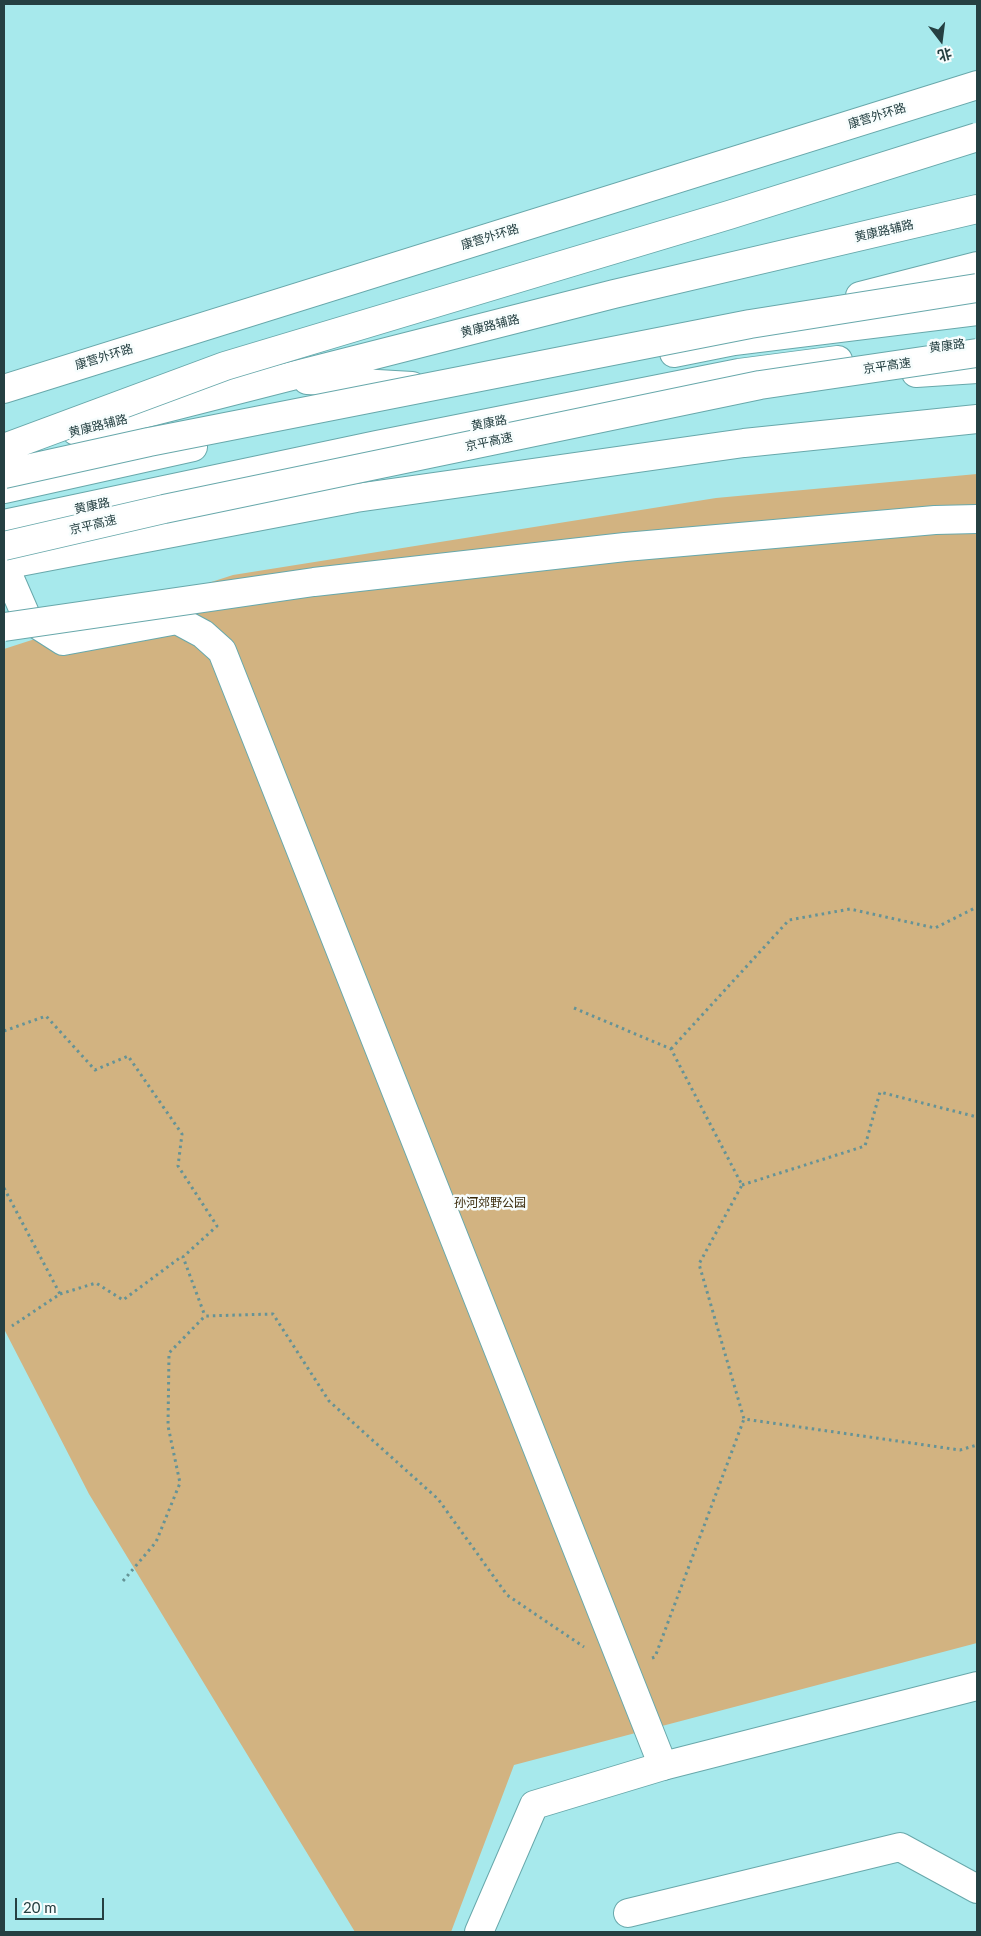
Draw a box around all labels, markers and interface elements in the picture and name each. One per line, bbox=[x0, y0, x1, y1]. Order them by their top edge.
north arrow bbox=[916, 15, 966, 65]
text: 北 bbox=[936, 45, 954, 65]
street label: 康营外环路 bbox=[846, 100, 908, 132]
street label: 黄康路辅路 bbox=[853, 217, 915, 245]
street label: 康营外环路 bbox=[459, 221, 521, 253]
street label: 黄康路辅路 bbox=[459, 312, 521, 340]
street label: 黄康路 bbox=[928, 337, 966, 355]
street label: 康营外环路 bbox=[73, 341, 135, 373]
street label: 京平高速 bbox=[862, 356, 912, 376]
street label: 黄康路辅路 bbox=[67, 412, 129, 440]
street label: 黄康路 bbox=[470, 412, 508, 434]
street label: 京平高速 bbox=[464, 430, 514, 454]
street label: 黄康路 bbox=[73, 495, 111, 517]
street label: 京平高速 bbox=[68, 513, 118, 537]
park label: 孙河郊野公园 bbox=[454, 1196, 526, 1210]
scale bar bbox=[18, 1888, 106, 1920]
text: 20 m bbox=[23, 1898, 57, 1916]

